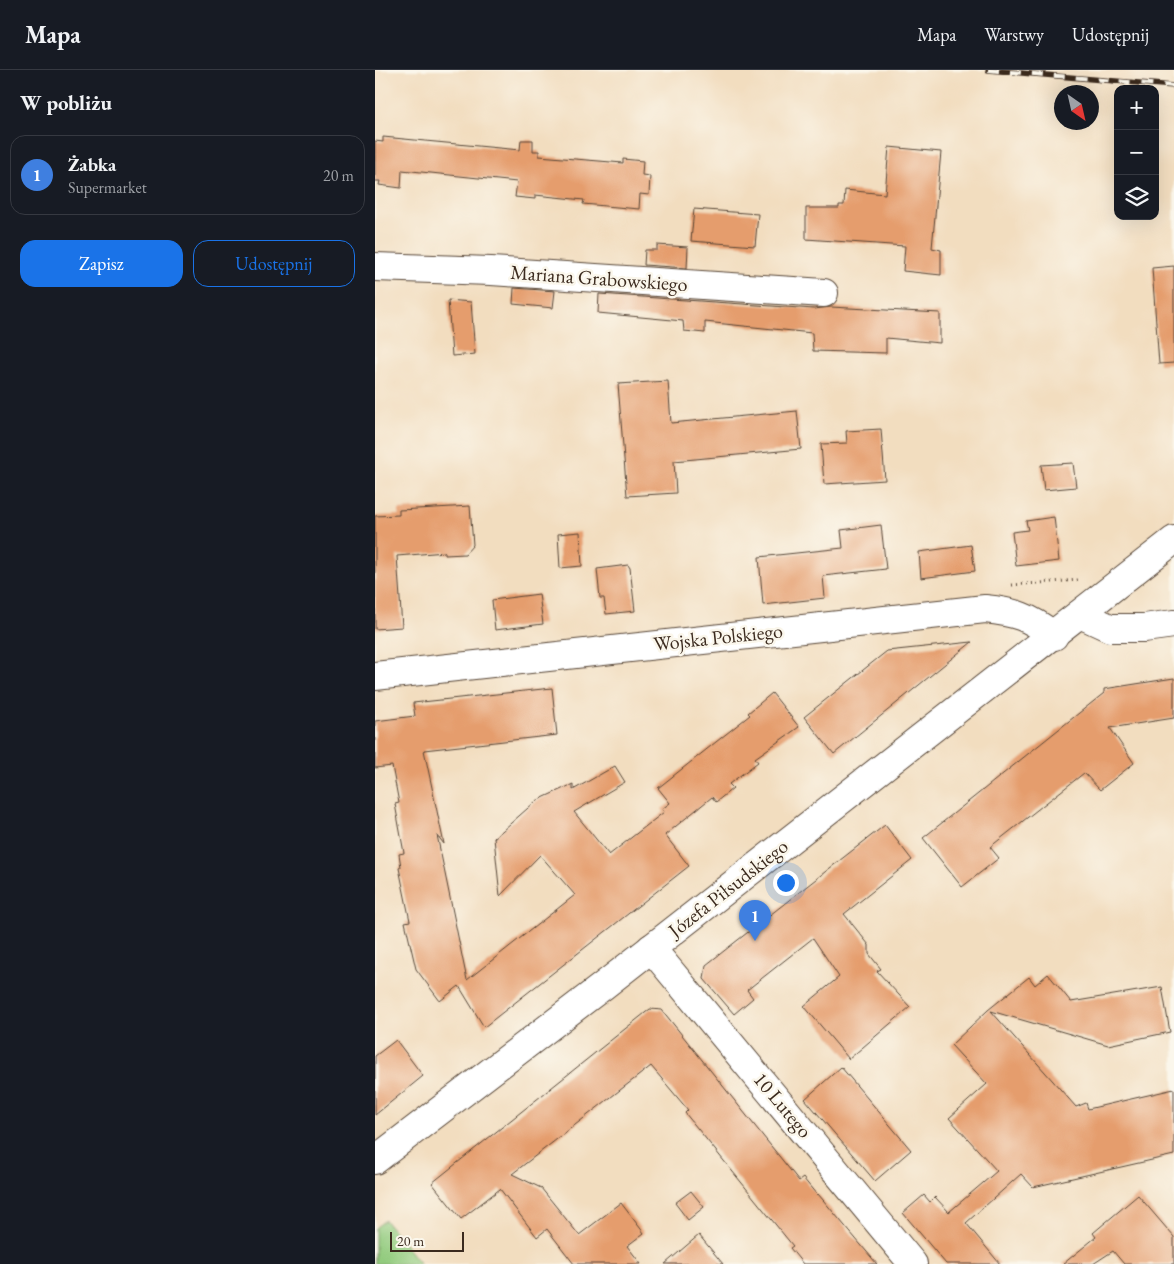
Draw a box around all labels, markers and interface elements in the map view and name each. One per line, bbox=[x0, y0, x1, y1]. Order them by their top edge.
text: Mapa bbox=[25, 19, 81, 50]
text: Mapa bbox=[917, 23, 956, 46]
text: Warstwy bbox=[984, 23, 1044, 46]
text: Udostępnij bbox=[1072, 23, 1149, 46]
north arrow bbox=[1054, 85, 1099, 130]
map controls bbox=[1114, 85, 1159, 220]
button: + bbox=[1114, 85, 1159, 130]
text: W pobliżu bbox=[20, 89, 112, 116]
button: − bbox=[1114, 130, 1159, 175]
text: Żabka bbox=[68, 152, 116, 177]
text: 1 bbox=[33, 165, 41, 186]
text: 20 m bbox=[323, 165, 354, 186]
button: layers bbox=[1114, 175, 1159, 220]
text: Supermarket bbox=[68, 177, 147, 198]
button: Zapisz bbox=[20, 240, 183, 287]
button: Udostępnij bbox=[193, 240, 355, 287]
street label: Mariana Grabowskiego bbox=[509, 259, 689, 297]
street label: Wojska Polskiego bbox=[652, 617, 784, 657]
street label: Józefa Piłsudskiego bbox=[661, 833, 793, 944]
your location bbox=[773, 870, 799, 896]
pin: 1 bbox=[739, 900, 771, 941]
street label: 10 Lutego bbox=[748, 1067, 818, 1143]
scale bar bbox=[390, 1229, 464, 1252]
text: 20 m bbox=[397, 1232, 424, 1250]

